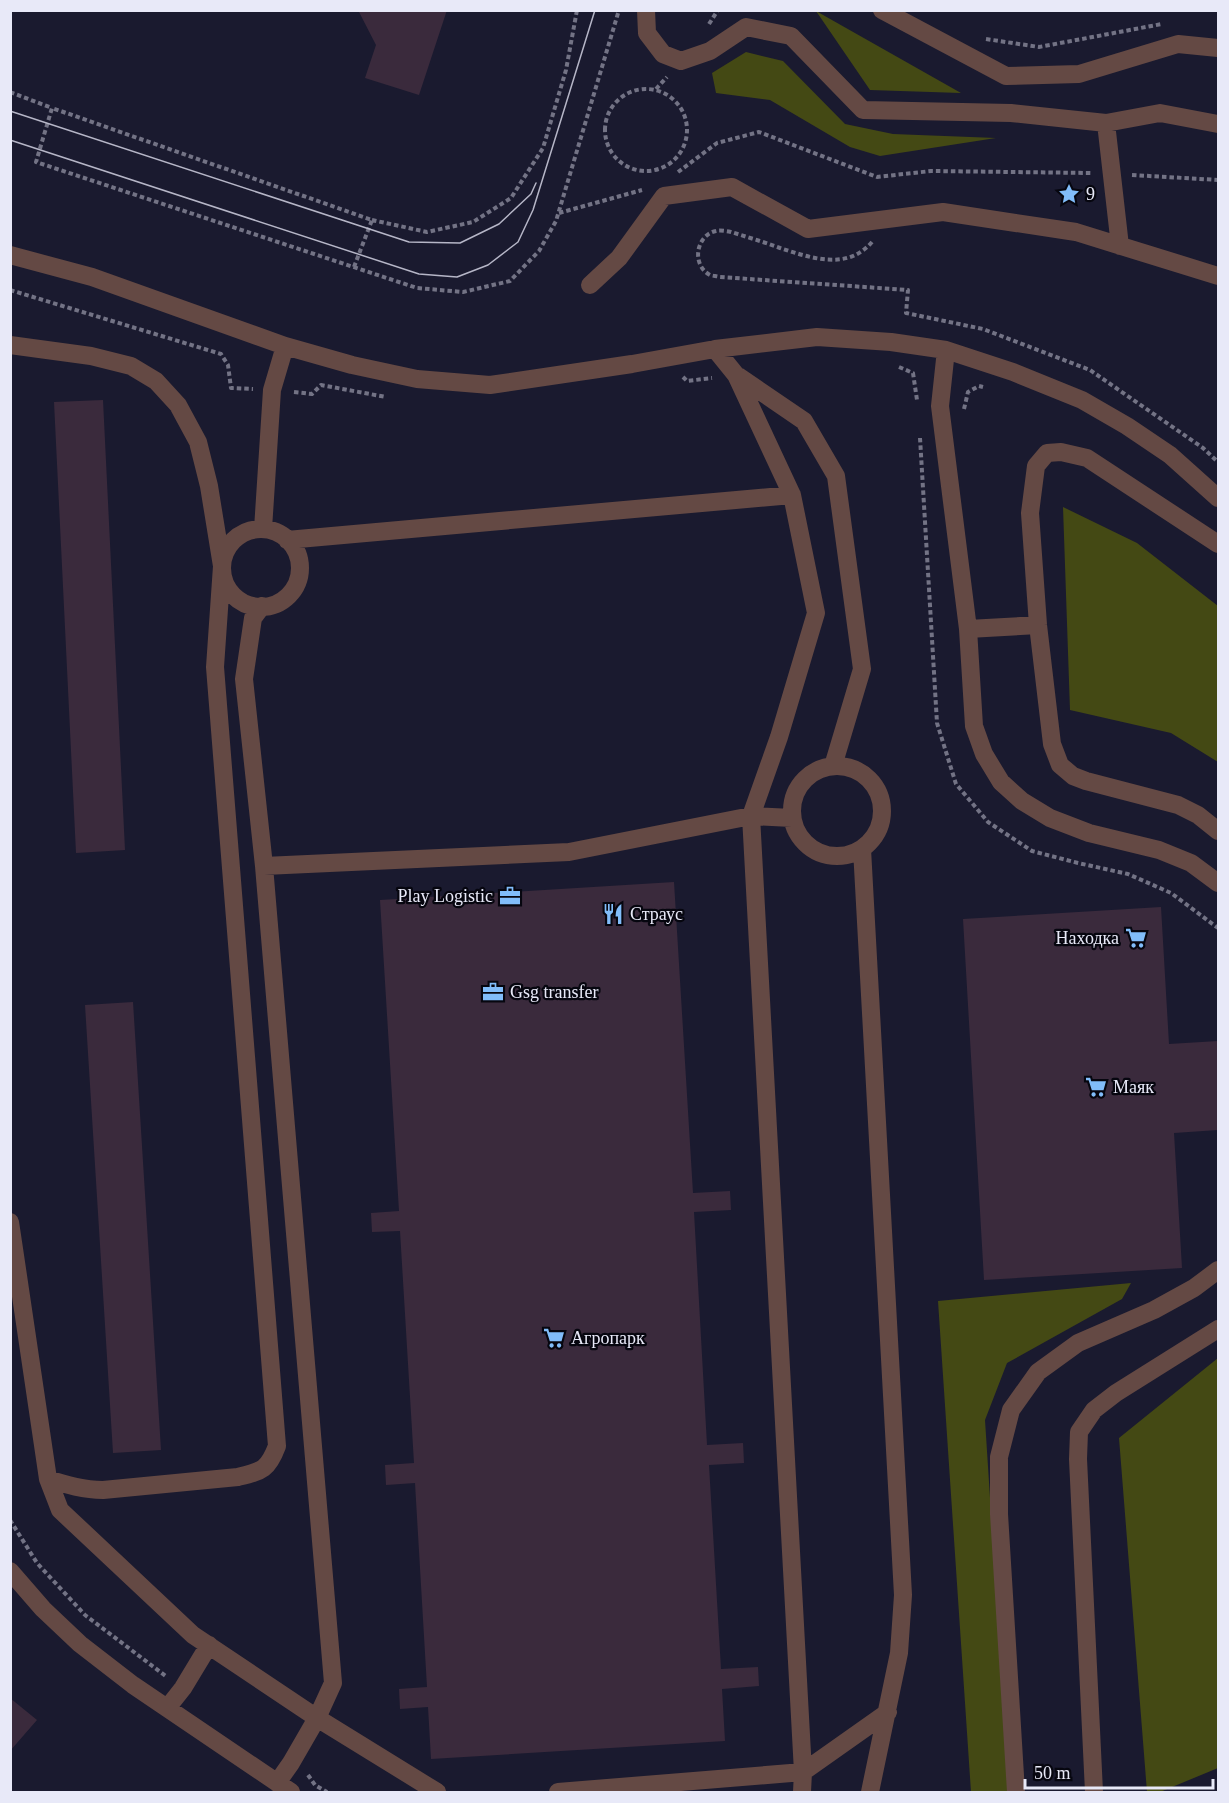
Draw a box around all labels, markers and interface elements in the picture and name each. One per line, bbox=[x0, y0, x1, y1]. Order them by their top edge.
place icon: 9 bbox=[1057, 182, 1081, 206]
place label: 9 bbox=[1086, 184, 1095, 204]
office icon: Play Logistic bbox=[498, 884, 522, 908]
place label: Play Logistic bbox=[398, 886, 493, 906]
restaurant icon: Страус bbox=[601, 902, 625, 926]
place label: Страус bbox=[630, 904, 683, 924]
supermarket icon: Находка bbox=[1124, 926, 1148, 950]
place label: Находка bbox=[1056, 928, 1119, 948]
office icon: Gsg transfer bbox=[481, 980, 505, 1004]
place label: Gsg transfer bbox=[510, 982, 598, 1002]
supermarket icon: Маяк bbox=[1084, 1075, 1108, 1099]
place label: Маяк bbox=[1113, 1077, 1154, 1097]
supermarket icon: Агропарк bbox=[542, 1326, 566, 1350]
place label: Агропарк bbox=[571, 1328, 645, 1348]
scale bar bbox=[1025, 1752, 1212, 1790]
text: 50 m bbox=[1034, 1763, 1071, 1783]

